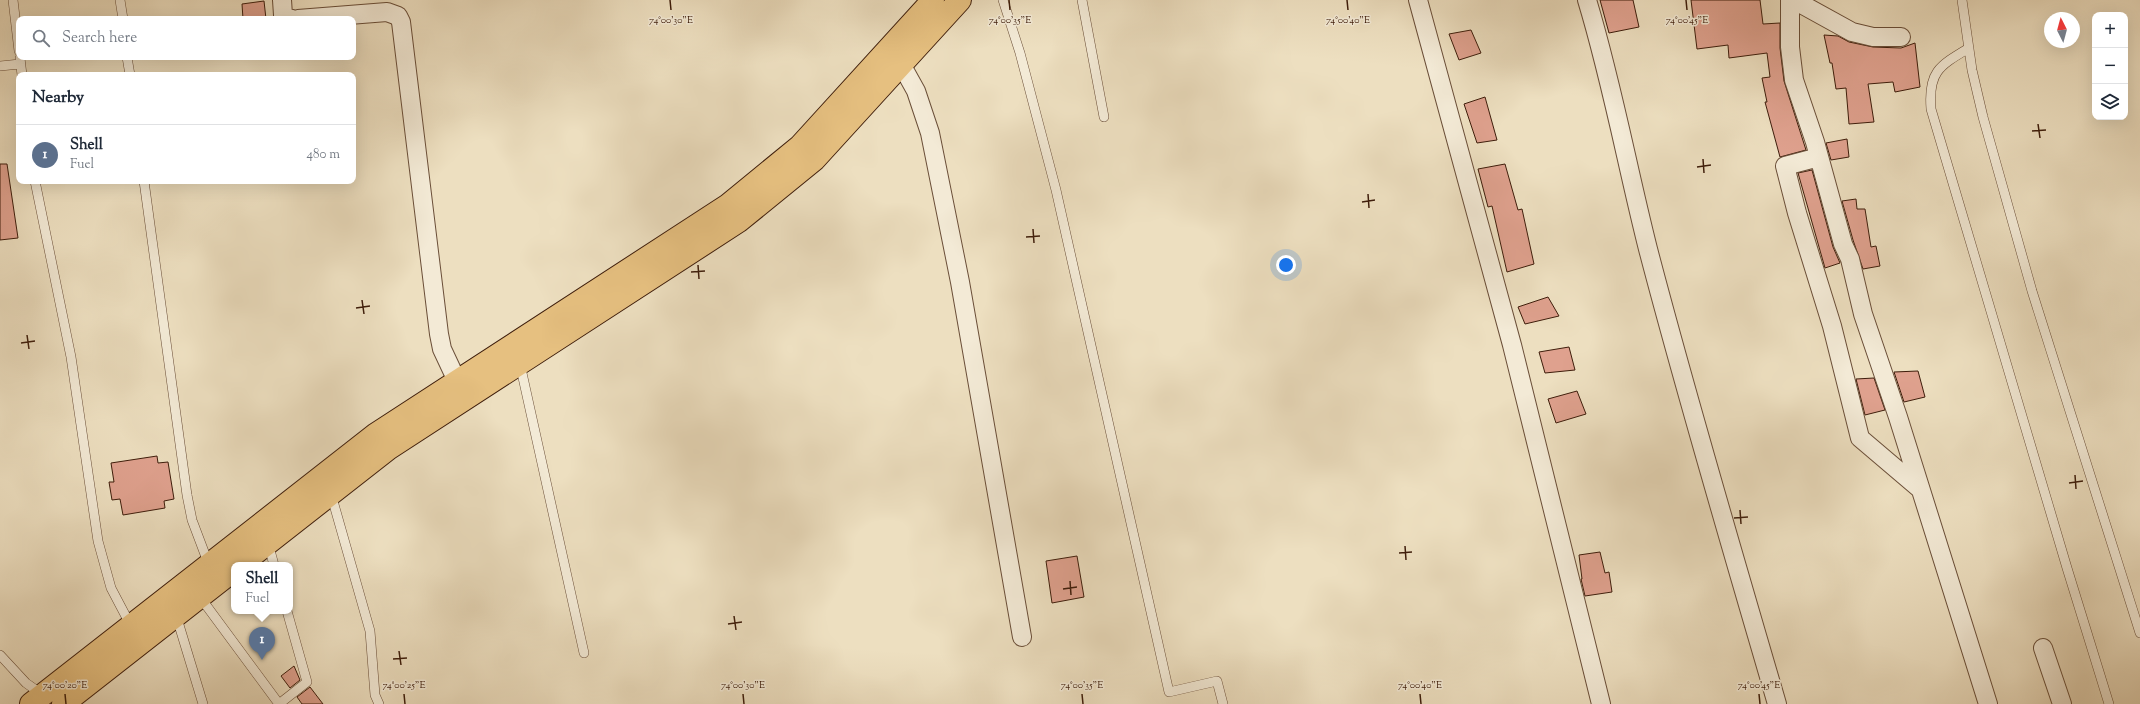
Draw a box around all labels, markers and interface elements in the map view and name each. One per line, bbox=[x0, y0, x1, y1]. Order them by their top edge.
north arrow bbox=[2044, 12, 2080, 48]
map controls bbox=[2092, 12, 2128, 120]
button: + bbox=[2092, 12, 2128, 48]
text: 74°00'30"E bbox=[649, 13, 693, 28]
text: 74°00'35"E bbox=[989, 13, 1031, 28]
text: 74°00'40"E bbox=[1326, 13, 1370, 28]
text: 74°00'45"E bbox=[1666, 13, 1708, 28]
search box bbox=[16, 16, 356, 60]
icon: search bbox=[30, 27, 52, 49]
text: Search here bbox=[62, 28, 137, 49]
button: − bbox=[2092, 48, 2128, 84]
button: layers bbox=[2092, 84, 2128, 120]
text: Nearby bbox=[32, 86, 84, 110]
text: Shell bbox=[70, 135, 103, 156]
text: 1 bbox=[43, 146, 47, 164]
text: 480 m bbox=[307, 146, 340, 164]
text: Fuel bbox=[70, 156, 94, 174]
your location bbox=[1276, 255, 1296, 275]
popup bbox=[231, 562, 293, 614]
text: Shell bbox=[246, 569, 278, 590]
text: Fuel bbox=[246, 590, 270, 608]
pin: 1 bbox=[249, 627, 275, 660]
text: 74°00'20"E bbox=[43, 678, 87, 693]
text: 74°00'25"E bbox=[383, 678, 425, 693]
text: 74°00'30"E bbox=[721, 678, 765, 693]
text: 74°00'35"E bbox=[1061, 678, 1103, 693]
text: 74°00'40"E bbox=[1398, 678, 1442, 693]
text: 74°00'45"E bbox=[1738, 678, 1780, 693]

